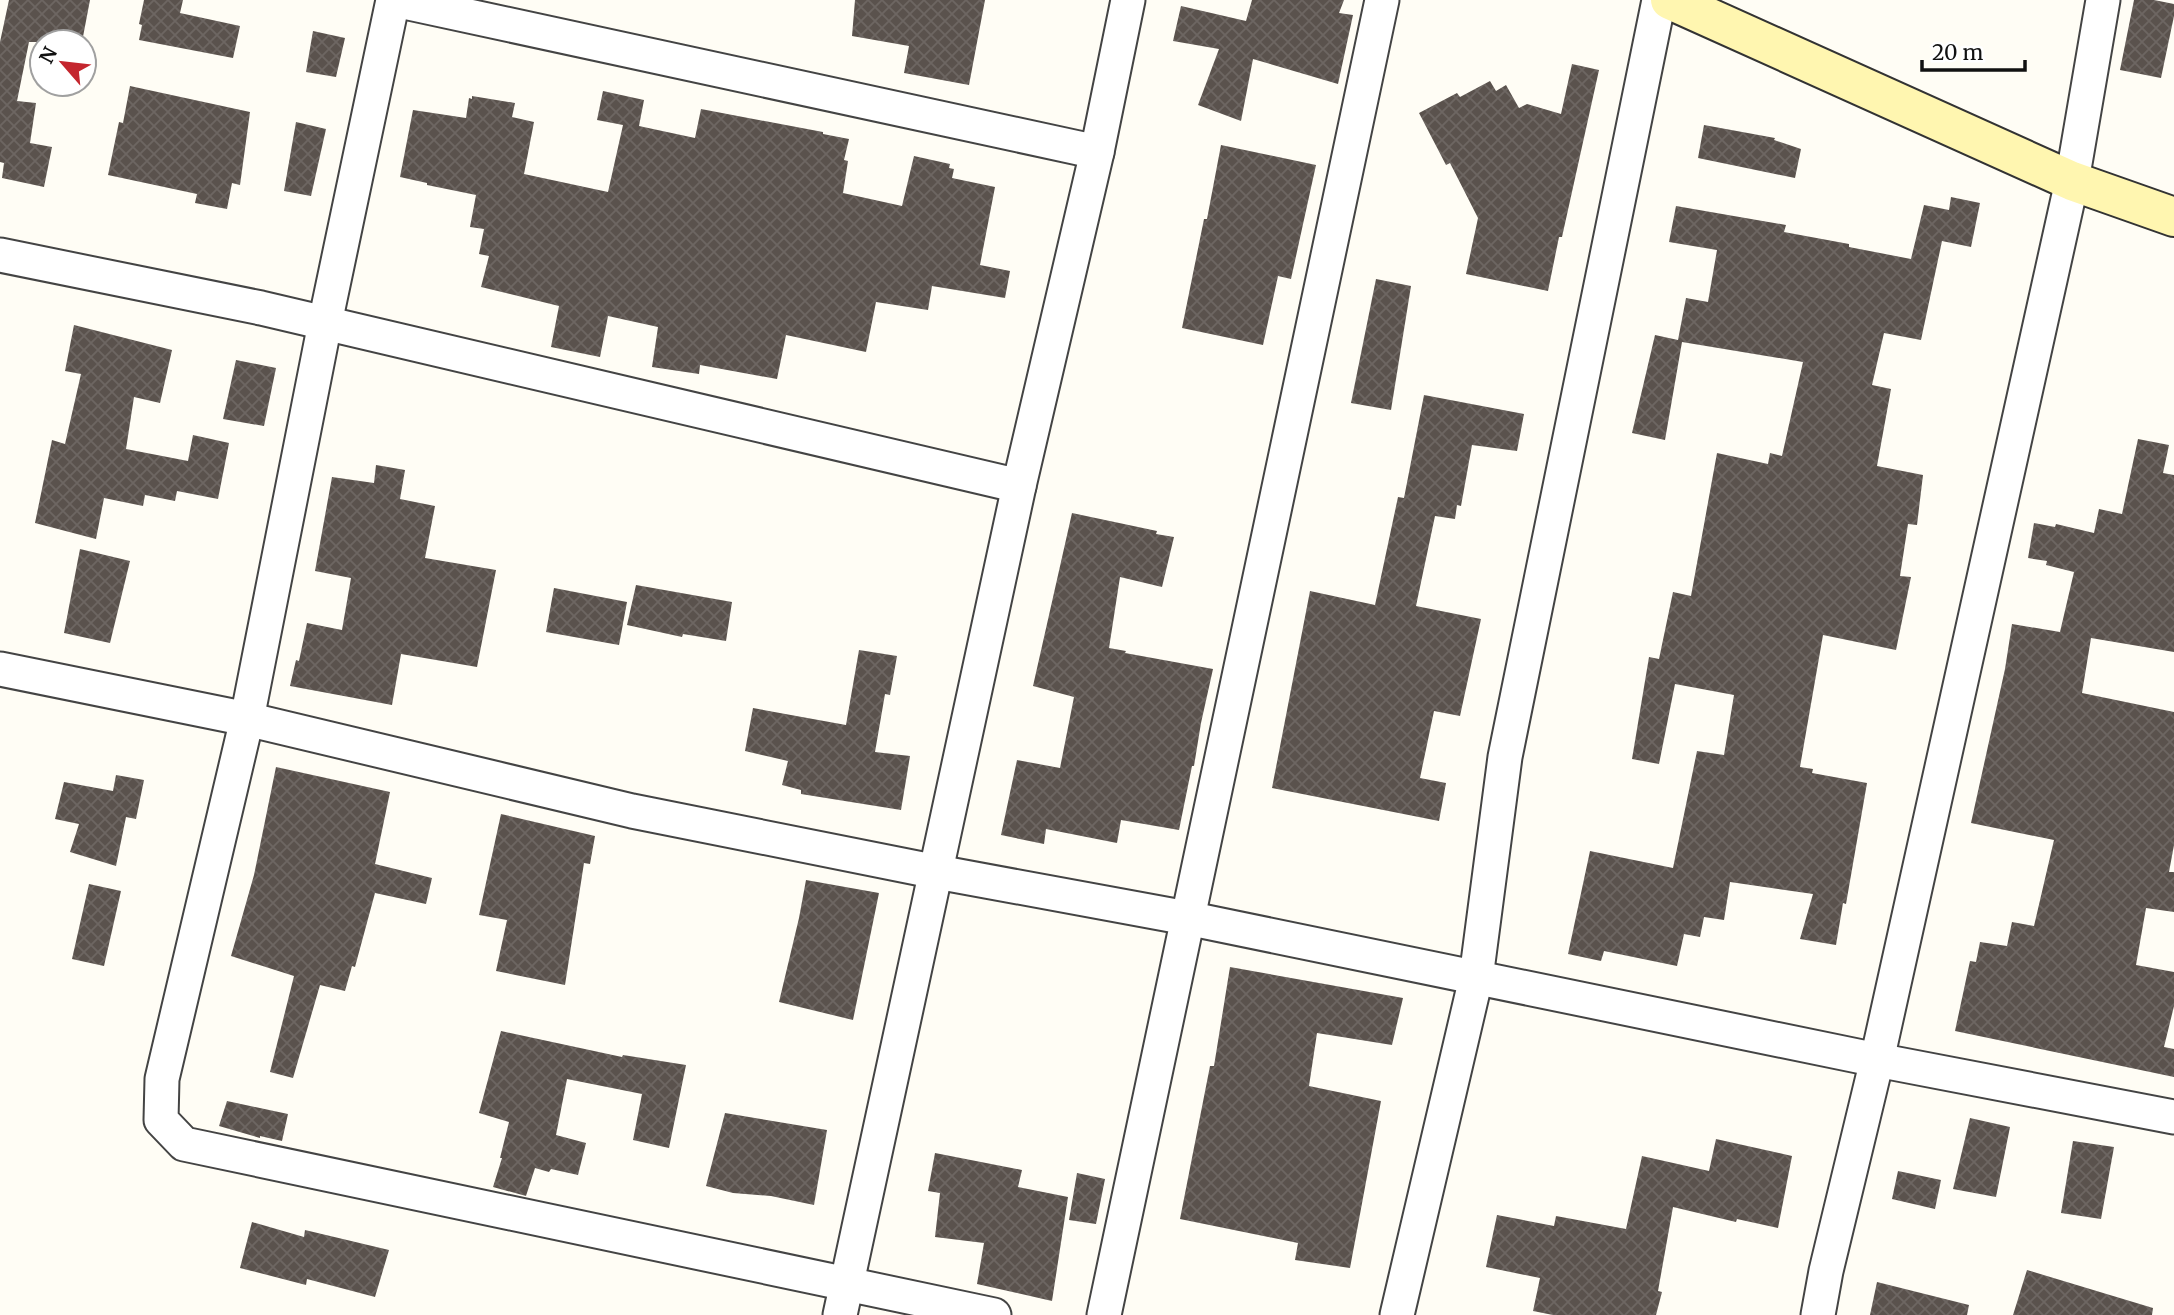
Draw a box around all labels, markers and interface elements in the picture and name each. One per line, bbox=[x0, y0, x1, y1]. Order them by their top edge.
north arrow bbox=[28, 28, 98, 98]
scale bar bbox=[1922, 28, 2025, 72]
text: 20 m bbox=[1932, 39, 1984, 66]
text: N bbox=[34, 43, 62, 67]

